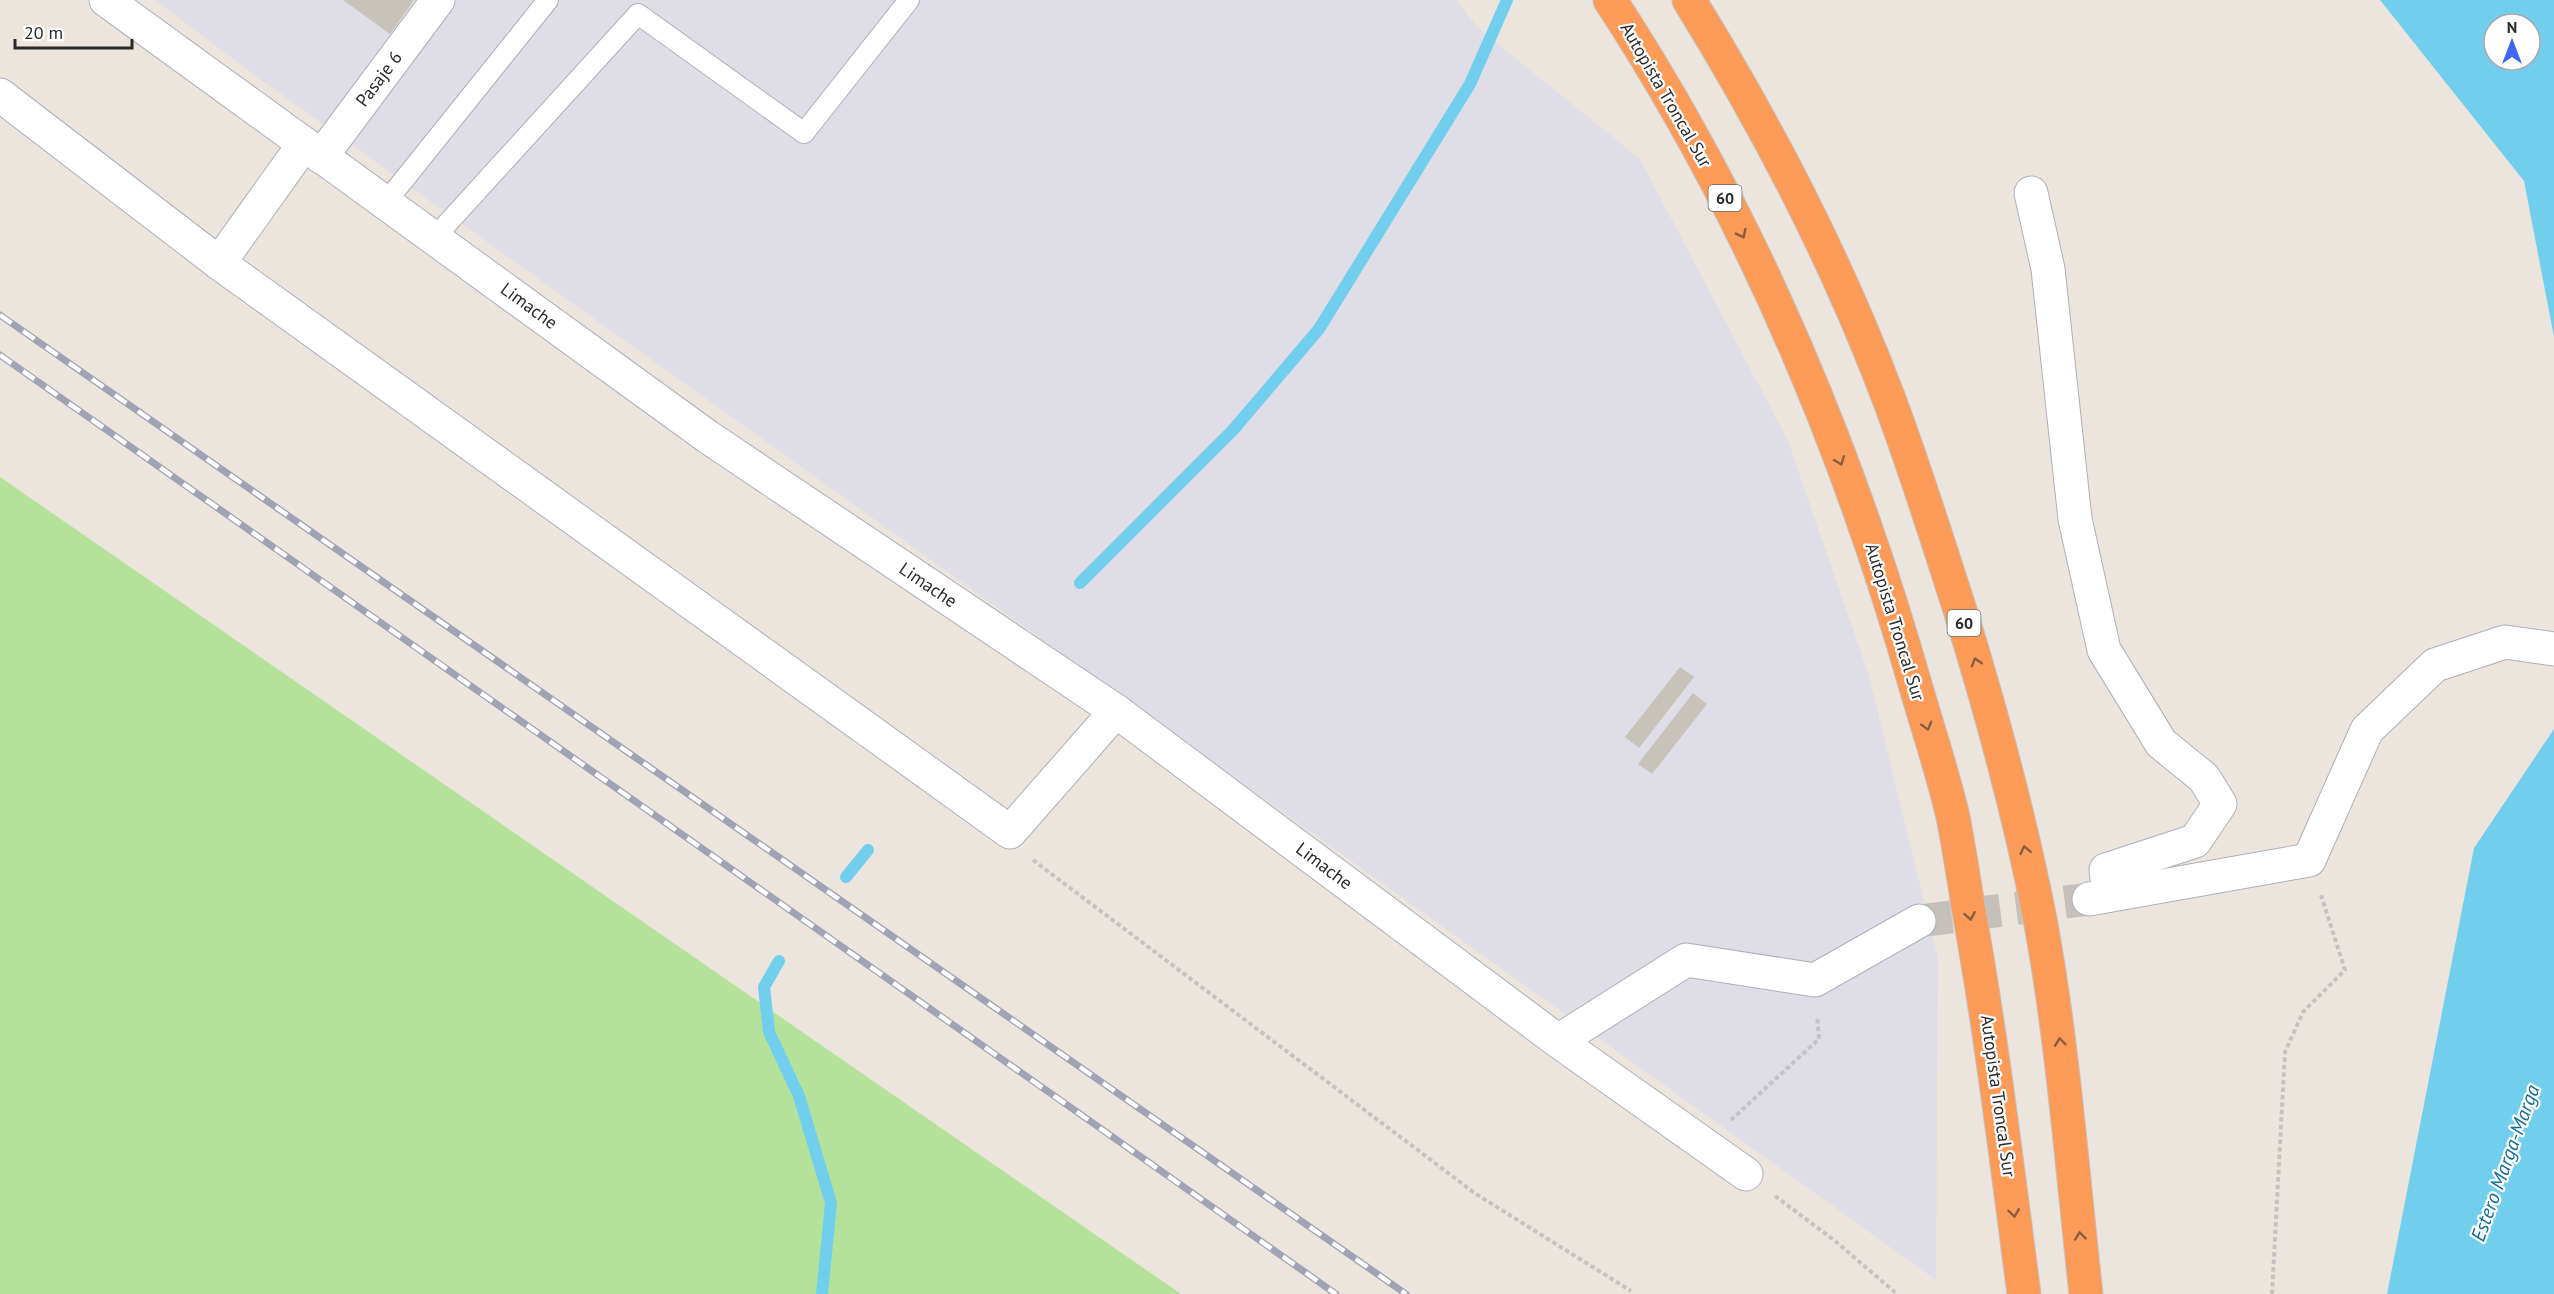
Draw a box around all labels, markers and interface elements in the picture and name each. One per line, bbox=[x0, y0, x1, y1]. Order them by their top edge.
scale bar bbox=[15, 12, 132, 50]
north arrow bbox=[2482, 12, 2542, 72]
text: N bbox=[2507, 17, 2517, 37]
street label: Autopista Troncal Sur bbox=[1616, 18, 1717, 171]
text: 20 m bbox=[24, 21, 63, 44]
street label: Pasaje 6 bbox=[350, 46, 407, 111]
road number: 60 bbox=[1708, 185, 1742, 211]
one-way arrow bbox=[1735, 227, 1747, 238]
street label: Limache bbox=[496, 277, 562, 334]
one-way arrow bbox=[1833, 455, 1845, 466]
street label: Autopista Troncal Sur bbox=[1861, 540, 1930, 703]
street label: Limache bbox=[895, 557, 962, 612]
road number: 60 bbox=[1948, 610, 1980, 636]
one-way arrow bbox=[1970, 657, 1983, 668]
one-way arrow bbox=[1920, 720, 1932, 731]
street label: Limache bbox=[1292, 837, 1357, 894]
one-way arrow bbox=[2019, 845, 2032, 855]
one-way arrow bbox=[1963, 910, 1976, 920]
street label: Autopista Troncal Sur bbox=[1976, 1013, 2021, 1178]
one-way arrow bbox=[2054, 1037, 2066, 1047]
water label: Estero Marga-Marga bbox=[2465, 1081, 2545, 1245]
one-way arrow bbox=[2007, 1208, 2019, 1217]
one-way arrow bbox=[2074, 1231, 2087, 1240]

